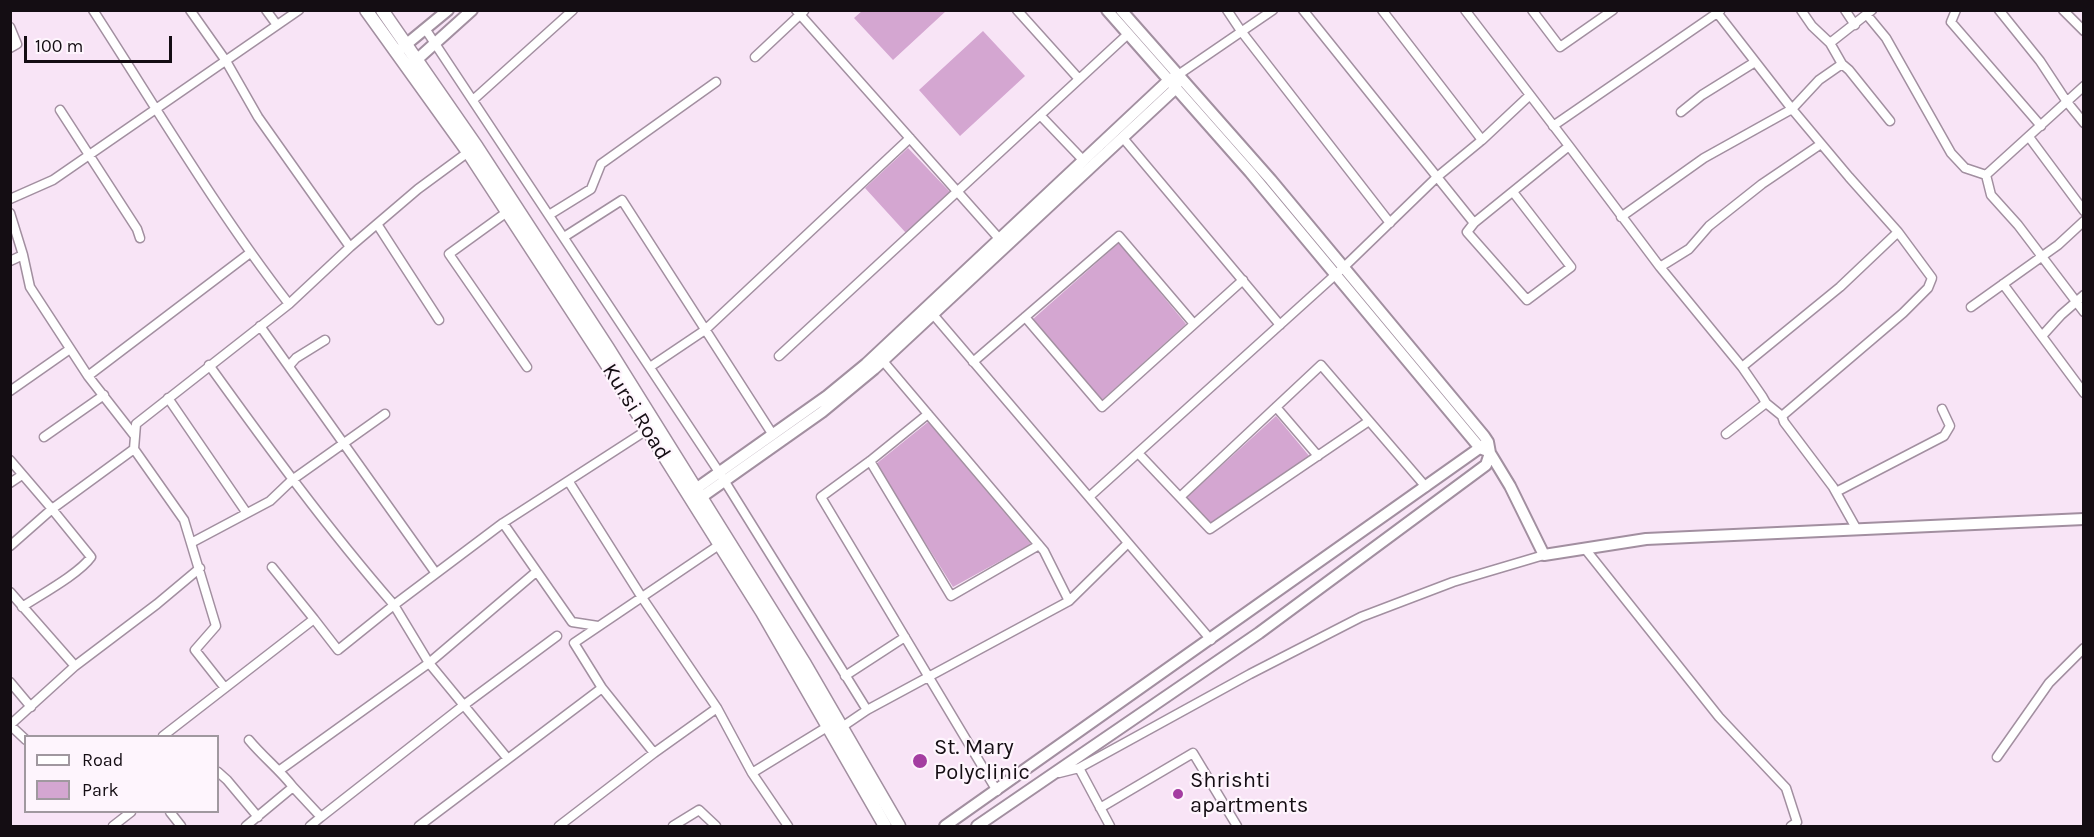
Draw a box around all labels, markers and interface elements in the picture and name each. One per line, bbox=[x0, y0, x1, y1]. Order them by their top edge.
scale bar bbox=[27, 24, 176, 62]
text: 100 m bbox=[35, 35, 83, 57]
street label: Kursi Road bbox=[596, 359, 676, 465]
legend bbox=[24, 735, 219, 813]
place label: St. Mary Polyclinic bbox=[934, 735, 1030, 786]
text: Road bbox=[82, 749, 123, 771]
marker: St. Mary Polyclinic bbox=[911, 752, 929, 770]
place label: Shrishti apartments bbox=[1190, 768, 1308, 819]
text: Park bbox=[82, 779, 119, 801]
marker: Shrishti apartments bbox=[1171, 787, 1185, 801]

